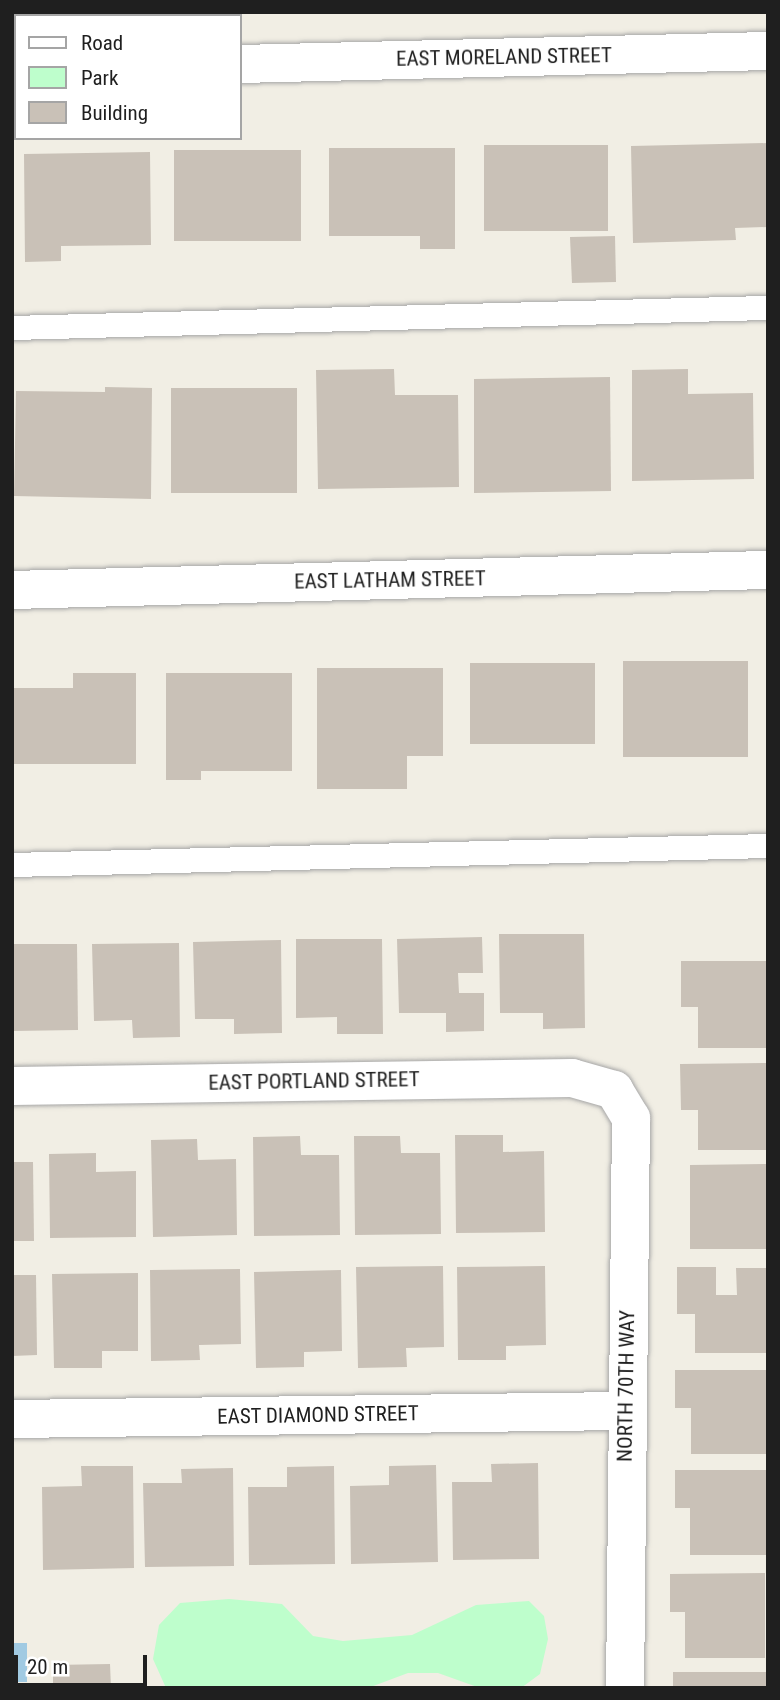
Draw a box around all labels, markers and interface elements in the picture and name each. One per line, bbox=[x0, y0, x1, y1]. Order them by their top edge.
legend bbox=[14, 14, 242, 140]
text: Road bbox=[81, 31, 123, 55]
street label: EAST MORELAND STREET bbox=[396, 43, 612, 71]
text: Park bbox=[81, 66, 118, 90]
text: Building bbox=[81, 101, 148, 125]
street label: EAST LATHAM STREET bbox=[294, 566, 486, 594]
street label: EAST PORTLAND STREET bbox=[208, 1067, 420, 1095]
street label: NORTH 70TH WAY bbox=[612, 1310, 640, 1462]
street label: EAST DIAMOND STREET bbox=[217, 1401, 419, 1429]
scale bar bbox=[18, 1640, 150, 1684]
text: 20 m bbox=[27, 1655, 68, 1679]

